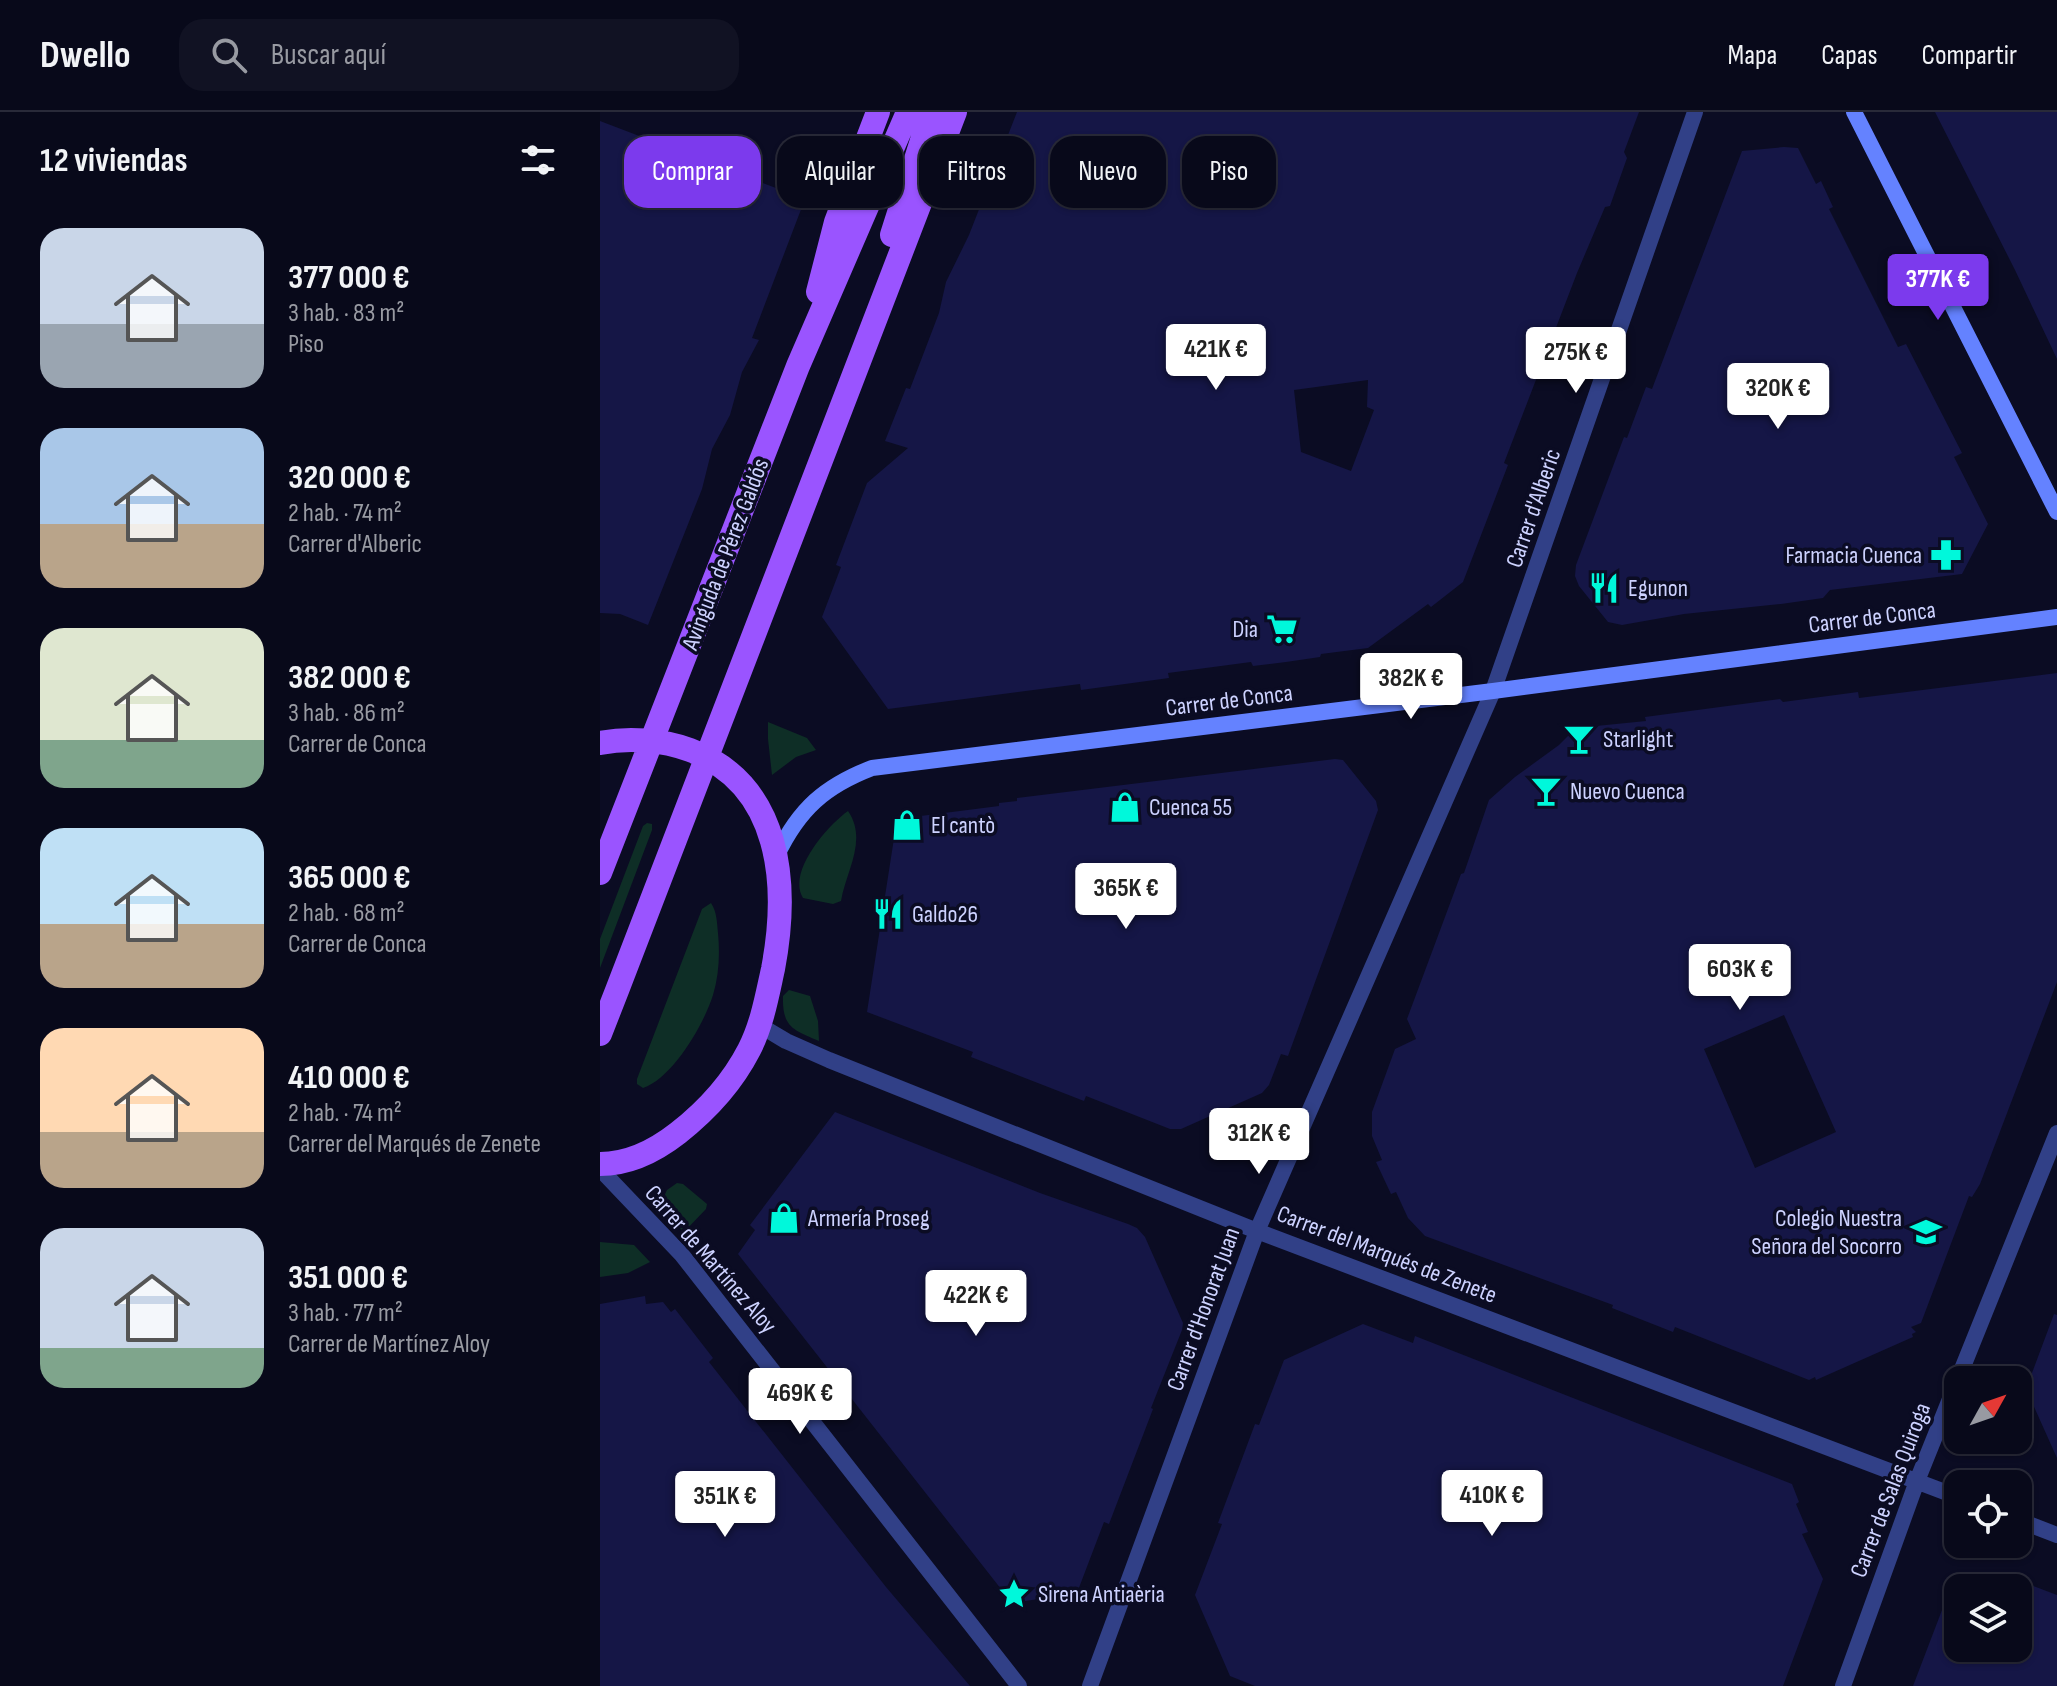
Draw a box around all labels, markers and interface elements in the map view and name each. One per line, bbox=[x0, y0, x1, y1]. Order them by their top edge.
search box bbox=[179, 19, 739, 91]
text: Dwello bbox=[40, 33, 131, 78]
icon: search bbox=[207, 33, 251, 77]
text: Buscar aquí bbox=[271, 37, 386, 73]
text: Mapa bbox=[1728, 39, 1777, 72]
text: Capas bbox=[1821, 39, 1878, 72]
text: Compartir bbox=[1922, 39, 2017, 72]
chip: Comprar bbox=[624, 136, 761, 208]
chip: Alquilar bbox=[777, 136, 903, 208]
chip: Filtros bbox=[919, 136, 1034, 208]
chip: Nuevo bbox=[1050, 136, 1166, 208]
chip: Piso bbox=[1182, 136, 1276, 208]
icon: filters bbox=[516, 138, 560, 182]
text: 12 viviendas bbox=[40, 140, 188, 181]
pin: 377K € bbox=[1873, 254, 2003, 322]
text: 377 000 € bbox=[288, 257, 410, 298]
icon: home bbox=[104, 260, 200, 356]
text: 377K € bbox=[1906, 264, 1970, 295]
text: 3 hab. · 83 m² bbox=[288, 298, 404, 329]
pin: 421K € bbox=[1151, 324, 1281, 392]
pin: 275K € bbox=[1511, 327, 1641, 395]
text: Piso bbox=[288, 329, 324, 360]
text: 421K € bbox=[1184, 334, 1248, 365]
text: 275K € bbox=[1544, 337, 1608, 368]
pin: 320K € bbox=[1713, 363, 1843, 431]
text: 320K € bbox=[1745, 373, 1811, 404]
street label: Carrer d'Alberic bbox=[1500, 445, 1567, 571]
street label: Avinguda de Pérez Galdós bbox=[675, 454, 775, 655]
text: 320 000 € bbox=[288, 457, 411, 498]
icon: home bbox=[104, 460, 200, 556]
text: 2 hab. · 74 m² bbox=[288, 498, 402, 529]
text: Carrer d'Alberic bbox=[288, 529, 422, 560]
pharmacy icon: Farmacia Cuenca bbox=[1929, 538, 1963, 572]
place label: Farmacia Cuenca bbox=[1785, 541, 1922, 570]
restaurant icon: Egunon bbox=[1587, 571, 1621, 605]
place label: Egunon bbox=[1628, 574, 1688, 603]
street label: Carrer de Conca bbox=[1807, 595, 1937, 640]
supermarket icon: Dia bbox=[1265, 612, 1299, 646]
place label: Dia bbox=[1232, 615, 1258, 644]
pin: 382K € bbox=[1346, 653, 1476, 721]
text: 382 000 € bbox=[288, 657, 411, 698]
icon: home bbox=[104, 660, 200, 756]
text: 382K € bbox=[1378, 663, 1444, 694]
street label: Carrer de Conca bbox=[1164, 678, 1294, 723]
text: 3 hab. · 86 m² bbox=[288, 698, 405, 729]
bar icon: Starlight bbox=[1562, 722, 1596, 756]
place label: Starlight bbox=[1603, 725, 1673, 754]
text: Carrer de Conca bbox=[288, 729, 427, 760]
bar icon: Nuevo Cuenca bbox=[1529, 774, 1563, 808]
place label: Nuevo Cuenca bbox=[1570, 777, 1685, 806]
shop icon: Cuenca 55 bbox=[1108, 790, 1142, 824]
place label: Cuenca 55 bbox=[1149, 793, 1232, 822]
shop icon: El cantò bbox=[890, 808, 924, 842]
place label: El cantò bbox=[931, 811, 995, 840]
text: 365 000 € bbox=[288, 857, 411, 898]
icon: home bbox=[104, 860, 200, 956]
pin: 365K € bbox=[1061, 863, 1191, 931]
text: 365K € bbox=[1093, 873, 1159, 904]
restaurant icon: Galdo26 bbox=[871, 897, 905, 931]
text: 2 hab. · 68 m² bbox=[288, 898, 405, 929]
place label: Galdo26 bbox=[912, 900, 978, 929]
text: Carrer de Conca bbox=[288, 929, 427, 960]
pin: 603K € bbox=[1675, 944, 1805, 1012]
text: 603K € bbox=[1707, 954, 1773, 985]
text: 410 000 € bbox=[288, 1057, 410, 1098]
icon: home bbox=[104, 1060, 200, 1156]
text: 2 hab. · 74 m² bbox=[288, 1098, 402, 1129]
pin: 312K € bbox=[1194, 1108, 1324, 1176]
text: 312K € bbox=[1227, 1118, 1291, 1149]
text: Carrer del Marqués de Zenete bbox=[288, 1129, 541, 1160]
street label: Carrer de Martínez Aloy bbox=[638, 1179, 783, 1339]
street label: Carrer del Marqués de Zenete bbox=[1273, 1199, 1501, 1310]
shop icon: Armería Proseg bbox=[767, 1201, 801, 1235]
place label: Armería Proseg bbox=[807, 1204, 930, 1233]
place label: Colegio Nuestra Señora del Socorro bbox=[1751, 1204, 1902, 1261]
school or university icon: Colegio Nuestra Señora del Socorro bbox=[1909, 1215, 1943, 1249]
street label: Carrer d'Honorat Juan bbox=[1160, 1224, 1246, 1395]
text: 351 000 € bbox=[288, 1257, 408, 1298]
icon: home bbox=[104, 1260, 200, 1356]
pin: 422K € bbox=[911, 1270, 1041, 1338]
text: 422K € bbox=[943, 1280, 1009, 1311]
text: 3 hab. · 77 m² bbox=[288, 1298, 403, 1329]
text: Carrer de Martínez Aloy bbox=[288, 1329, 490, 1360]
north arrow bbox=[1944, 1366, 2032, 1454]
map controls bbox=[1944, 1366, 2032, 1662]
pin: 469K € bbox=[735, 1368, 865, 1436]
text: 469K € bbox=[767, 1378, 833, 1409]
street label: Carrer de Salas Quiroga bbox=[1844, 1399, 1937, 1582]
pin: 410K € bbox=[1427, 1470, 1557, 1538]
button: locate bbox=[1944, 1470, 2032, 1558]
pin: 351K € bbox=[660, 1471, 790, 1539]
text: 410K € bbox=[1460, 1480, 1524, 1511]
text: 351K € bbox=[693, 1481, 757, 1512]
button: layers bbox=[1944, 1574, 2032, 1662]
place icon: Sirena Antiaèria bbox=[997, 1577, 1031, 1611]
place label: Sirena Antiaèria bbox=[1038, 1580, 1165, 1609]

